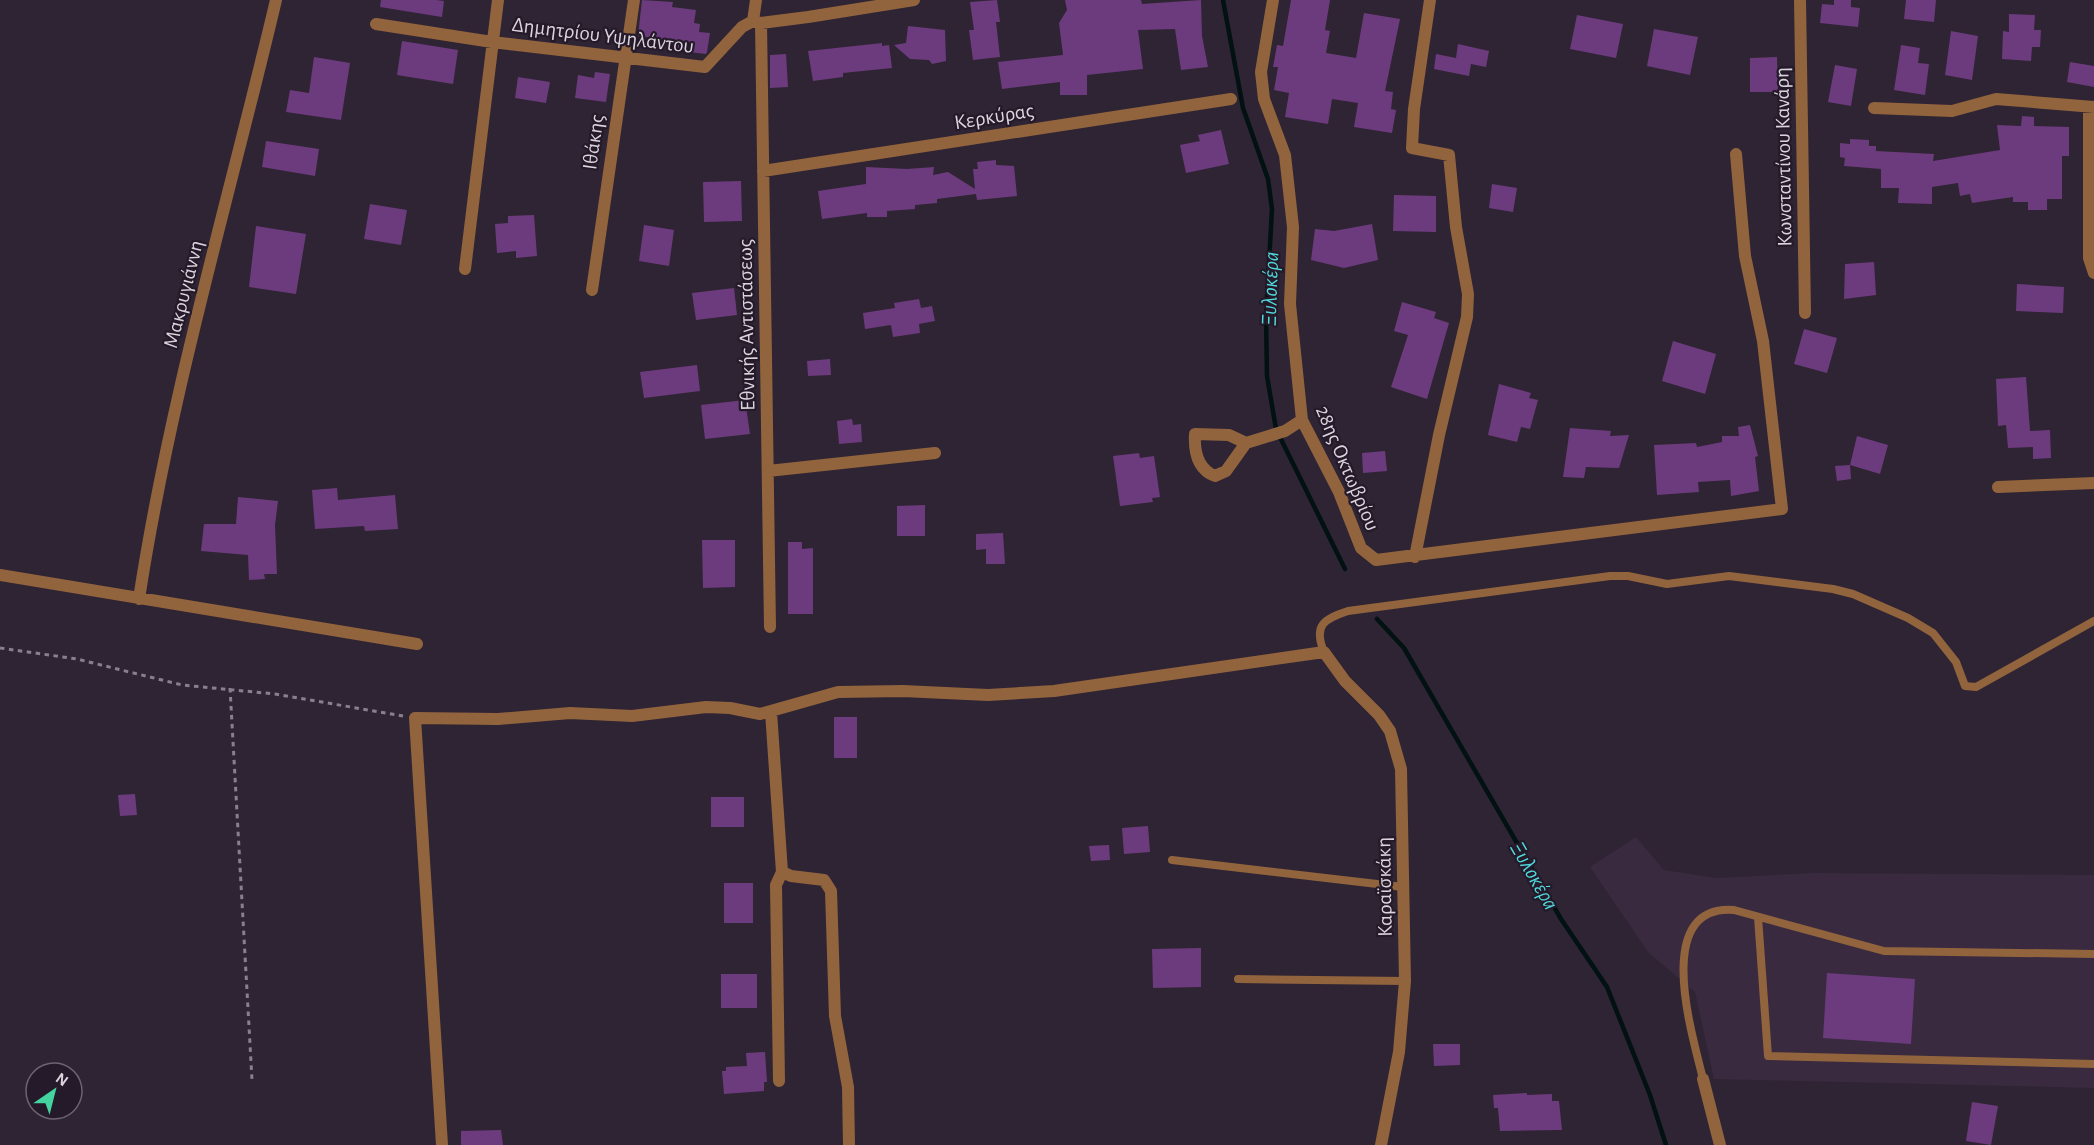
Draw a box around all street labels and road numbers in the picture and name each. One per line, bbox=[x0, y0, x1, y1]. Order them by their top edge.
street label: Δημητρίου Υψηλάντου bbox=[511, 14, 695, 57]
street label: Κωνσταντίνου Κανάρη bbox=[1771, 67, 1796, 247]
street label: Κερκύρας bbox=[953, 100, 1035, 133]
street label: Ιθάκης bbox=[579, 113, 608, 171]
street label: Μακρυγιάννη bbox=[160, 238, 207, 350]
street label: Εθνικής Αντιστάσεως bbox=[735, 239, 758, 411]
street label: 28ης Οκτωβρίου bbox=[1312, 403, 1383, 534]
street label: Καραϊσκάκη bbox=[1373, 837, 1396, 937]

